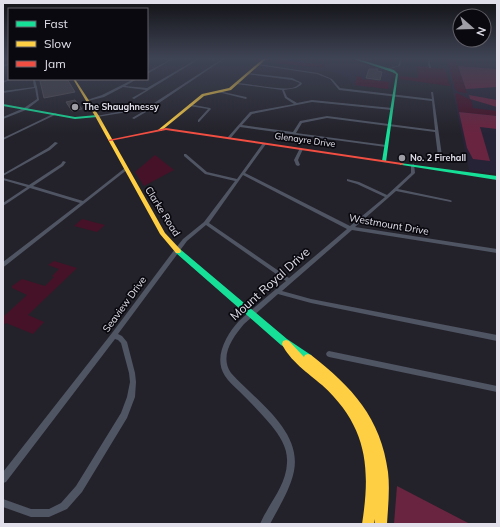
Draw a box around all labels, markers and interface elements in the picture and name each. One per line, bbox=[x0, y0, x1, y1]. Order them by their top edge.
legend bbox=[8, 8, 148, 80]
north arrow bbox=[452, 8, 492, 48]
text: Fast bbox=[44, 16, 68, 31]
text: N bbox=[473, 25, 489, 38]
text: Slow bbox=[44, 36, 72, 51]
text: Jam bbox=[44, 56, 66, 71]
place label: The Shaughnessy bbox=[83, 101, 159, 113]
marker: The Shaughnessy bbox=[70, 102, 80, 112]
street label: Glenayre Drive bbox=[274, 130, 336, 150]
place label: No. 2 Firehall bbox=[410, 152, 466, 163]
marker: No. 2 Firehall bbox=[397, 153, 407, 163]
street label: Clarke Road bbox=[142, 184, 183, 239]
street label: Westmount Drive bbox=[348, 211, 430, 238]
street label: Mount Royal Drive bbox=[227, 244, 313, 323]
street label: Seaview Drive bbox=[100, 274, 149, 335]

